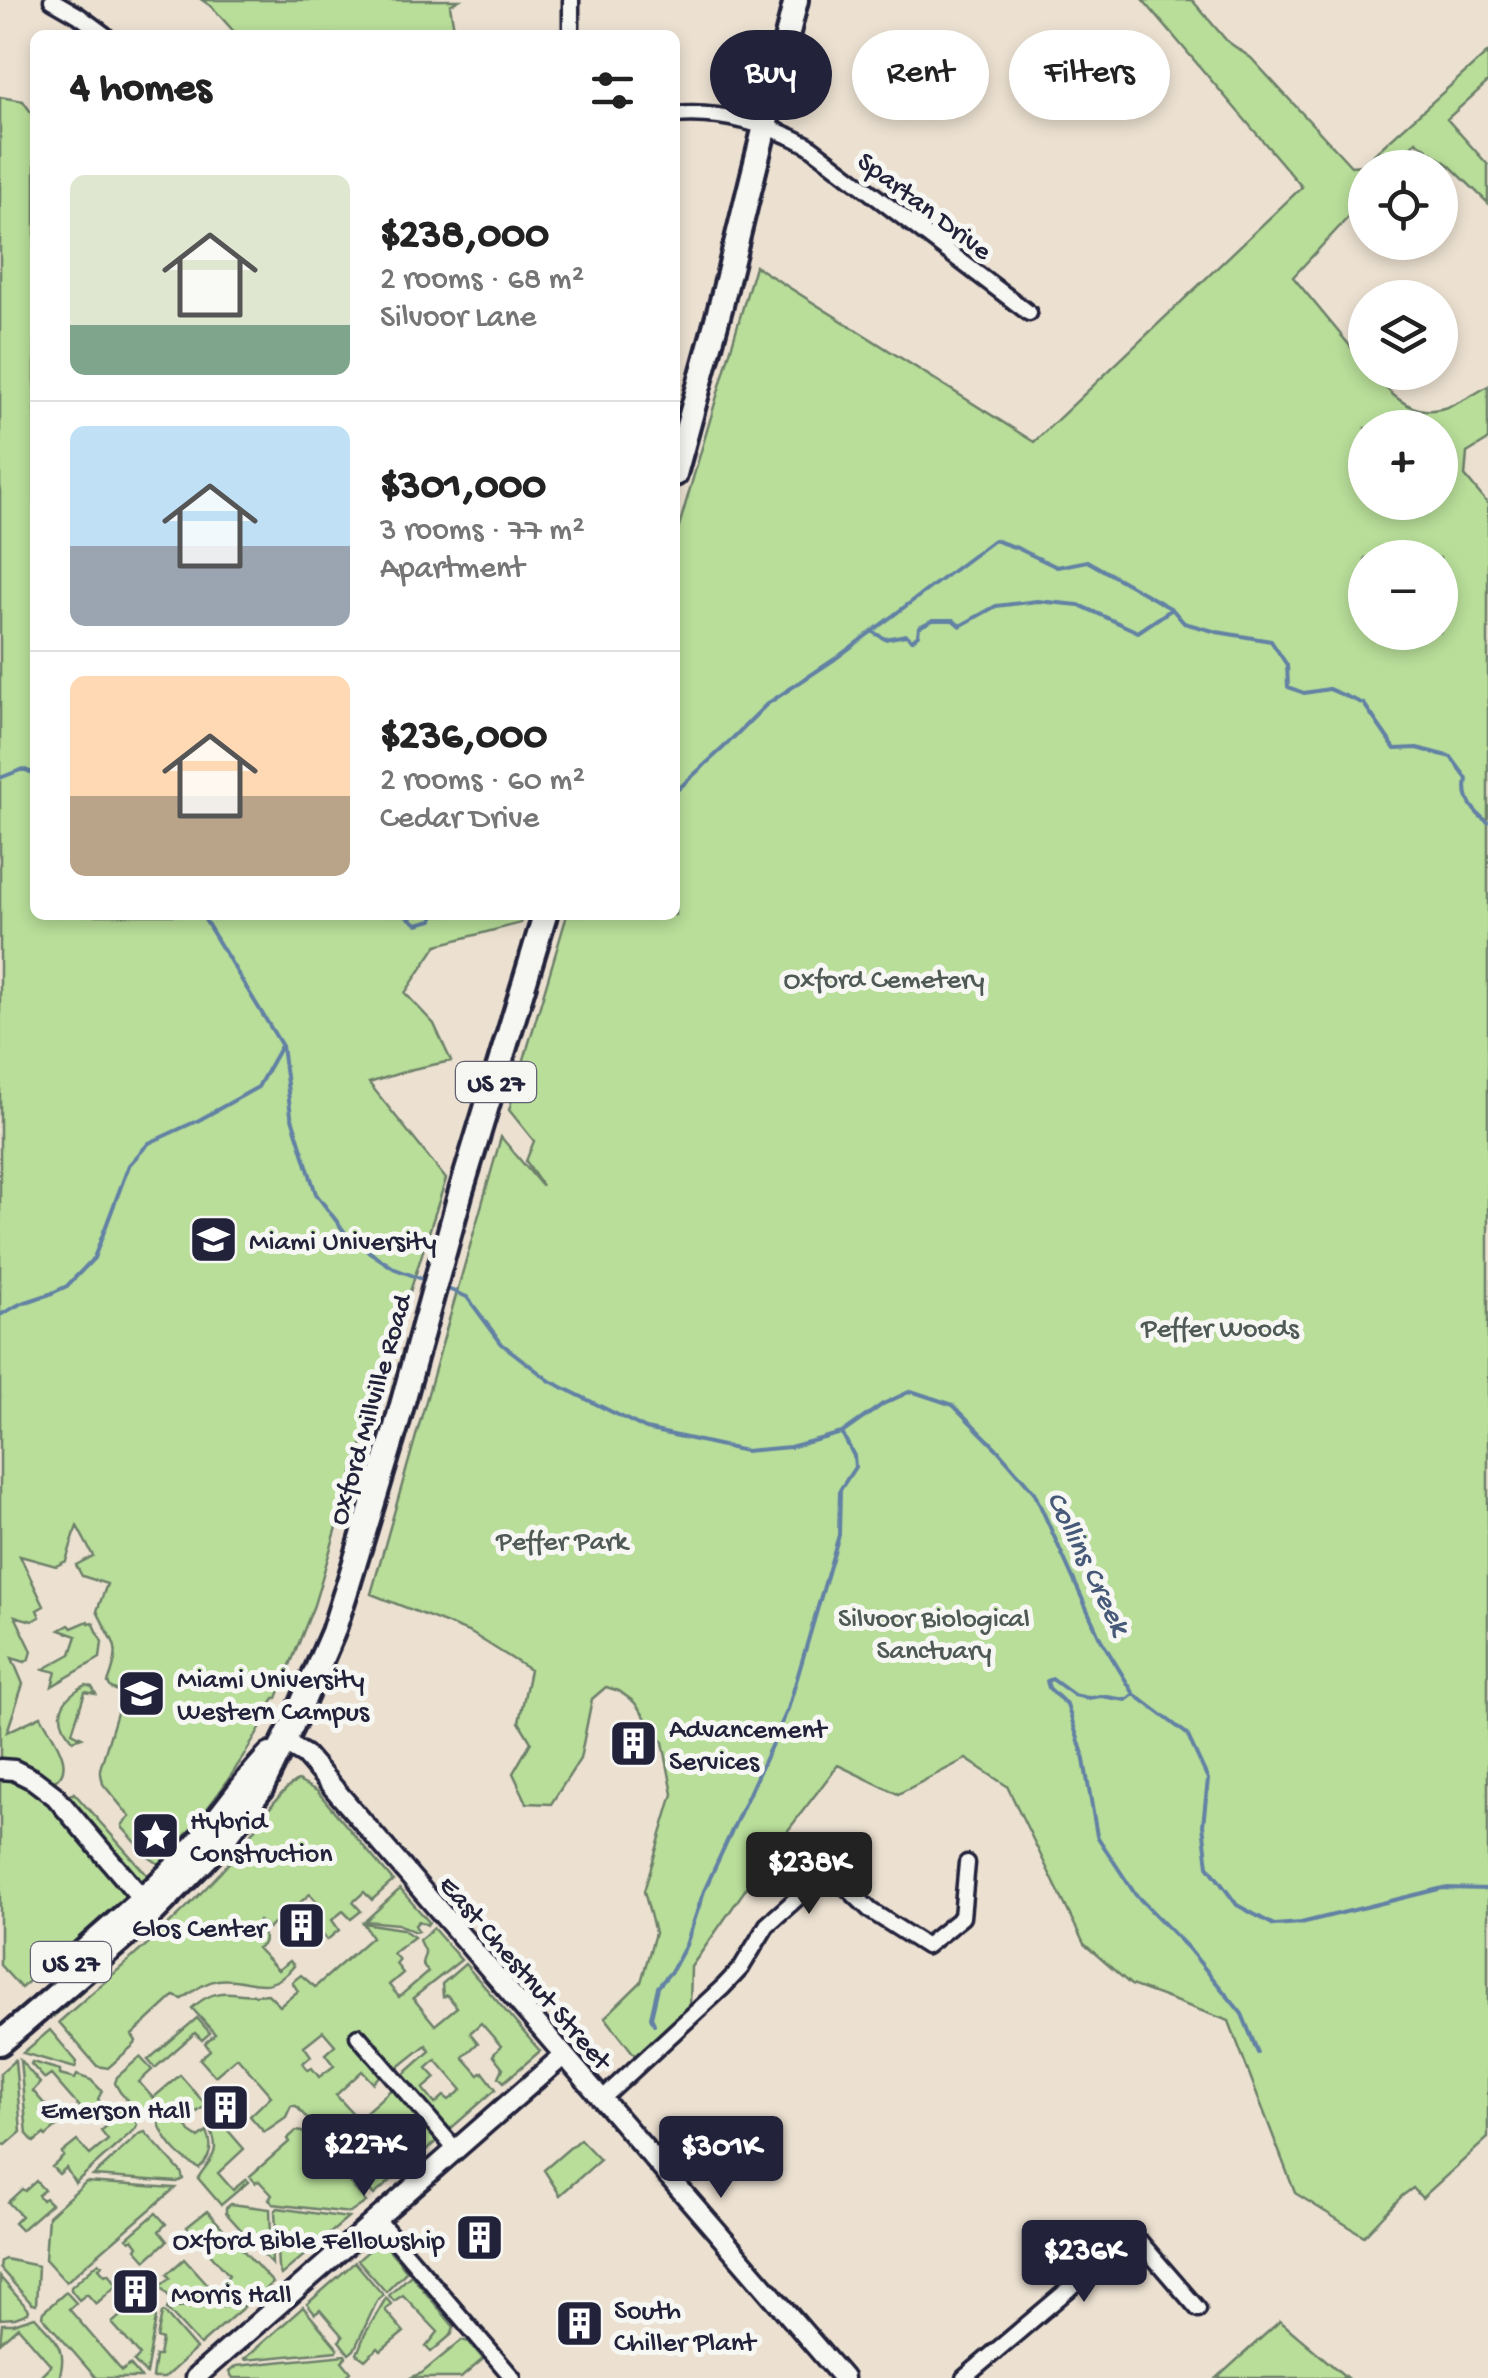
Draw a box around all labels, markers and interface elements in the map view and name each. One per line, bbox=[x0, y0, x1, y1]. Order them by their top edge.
chip: Buy bbox=[710, 30, 832, 120]
chip: Rent bbox=[852, 30, 989, 120]
chip: Filters bbox=[1009, 30, 1170, 120]
icon: filters bbox=[585, 63, 640, 118]
text: 4 homes bbox=[70, 66, 211, 115]
street label: Spartan Drive bbox=[849, 146, 998, 269]
map controls bbox=[1348, 150, 1458, 650]
button: locate bbox=[1348, 150, 1458, 260]
text: $238,000 bbox=[380, 213, 549, 262]
icon: home bbox=[150, 215, 270, 335]
text: 2 rooms · 68 m² bbox=[380, 262, 584, 300]
button: layers bbox=[1348, 280, 1458, 390]
text: Silvoor Lane bbox=[380, 300, 536, 338]
button: + bbox=[1348, 410, 1458, 520]
text: $301,000 bbox=[380, 464, 546, 513]
icon: home bbox=[150, 466, 270, 586]
text: 3 rooms · 77 m² bbox=[380, 513, 585, 551]
button: − bbox=[1348, 540, 1458, 650]
text: Apartment bbox=[380, 551, 524, 589]
text: $236,000 bbox=[380, 714, 547, 763]
icon: home bbox=[150, 716, 270, 836]
text: 2 rooms · 60 m² bbox=[380, 763, 585, 801]
text: Cedar Drive bbox=[380, 801, 539, 839]
park label: Oxford Cemetery bbox=[783, 965, 985, 998]
road number: US 27 bbox=[456, 1062, 536, 1102]
school or university icon: Miami University bbox=[188, 1213, 240, 1265]
place label: Miami University bbox=[249, 1227, 437, 1260]
street label: Oxford Millville Road bbox=[324, 1289, 422, 1529]
park label: Peffer Woods bbox=[1140, 1314, 1300, 1347]
water label: Collins Creek bbox=[1036, 1487, 1137, 1644]
park label: Peffer Park bbox=[495, 1527, 630, 1560]
park label: Silvoor Biological Sanctuary bbox=[838, 1604, 1030, 1669]
place label: Miami University Western Campus bbox=[177, 1665, 370, 1730]
school or university icon: Miami University Western Campus bbox=[116, 1667, 168, 1719]
place label: Advancement Services bbox=[669, 1715, 829, 1780]
building icon: Advancement Services bbox=[608, 1717, 660, 1769]
place label: Hybrid Construction bbox=[190, 1807, 333, 1872]
place icon: Hybrid Construction bbox=[129, 1809, 181, 1861]
pin: $238K bbox=[739, 1832, 879, 1917]
text: $238K bbox=[768, 1845, 850, 1883]
street label: East Chestnut Street bbox=[430, 1870, 619, 2080]
building icon: Glos Center bbox=[275, 1900, 327, 1952]
place label: Glos Center bbox=[132, 1914, 268, 1947]
road number: US 27 bbox=[31, 1942, 111, 1982]
building icon: Emerson Hall bbox=[200, 2082, 252, 2134]
place label: Emerson Hall bbox=[41, 2096, 191, 2129]
pin: $227K bbox=[294, 2114, 434, 2199]
pin: $301K bbox=[651, 2116, 791, 2201]
text: $227K bbox=[324, 2127, 404, 2165]
text: $301K bbox=[681, 2129, 761, 2167]
building icon: Oxford Bible Fellowship bbox=[454, 2212, 506, 2264]
pin: $236K bbox=[1014, 2220, 1154, 2305]
place label: Oxford Bible Fellowship bbox=[172, 2226, 445, 2259]
text: $236K bbox=[1044, 2233, 1124, 2271]
building icon: Morris Hall bbox=[110, 2266, 162, 2318]
place label: Morris Hall bbox=[171, 2280, 292, 2313]
place label: South Chiller Plant bbox=[614, 2296, 758, 2361]
building icon: South Chiller Plant bbox=[553, 2298, 605, 2350]

